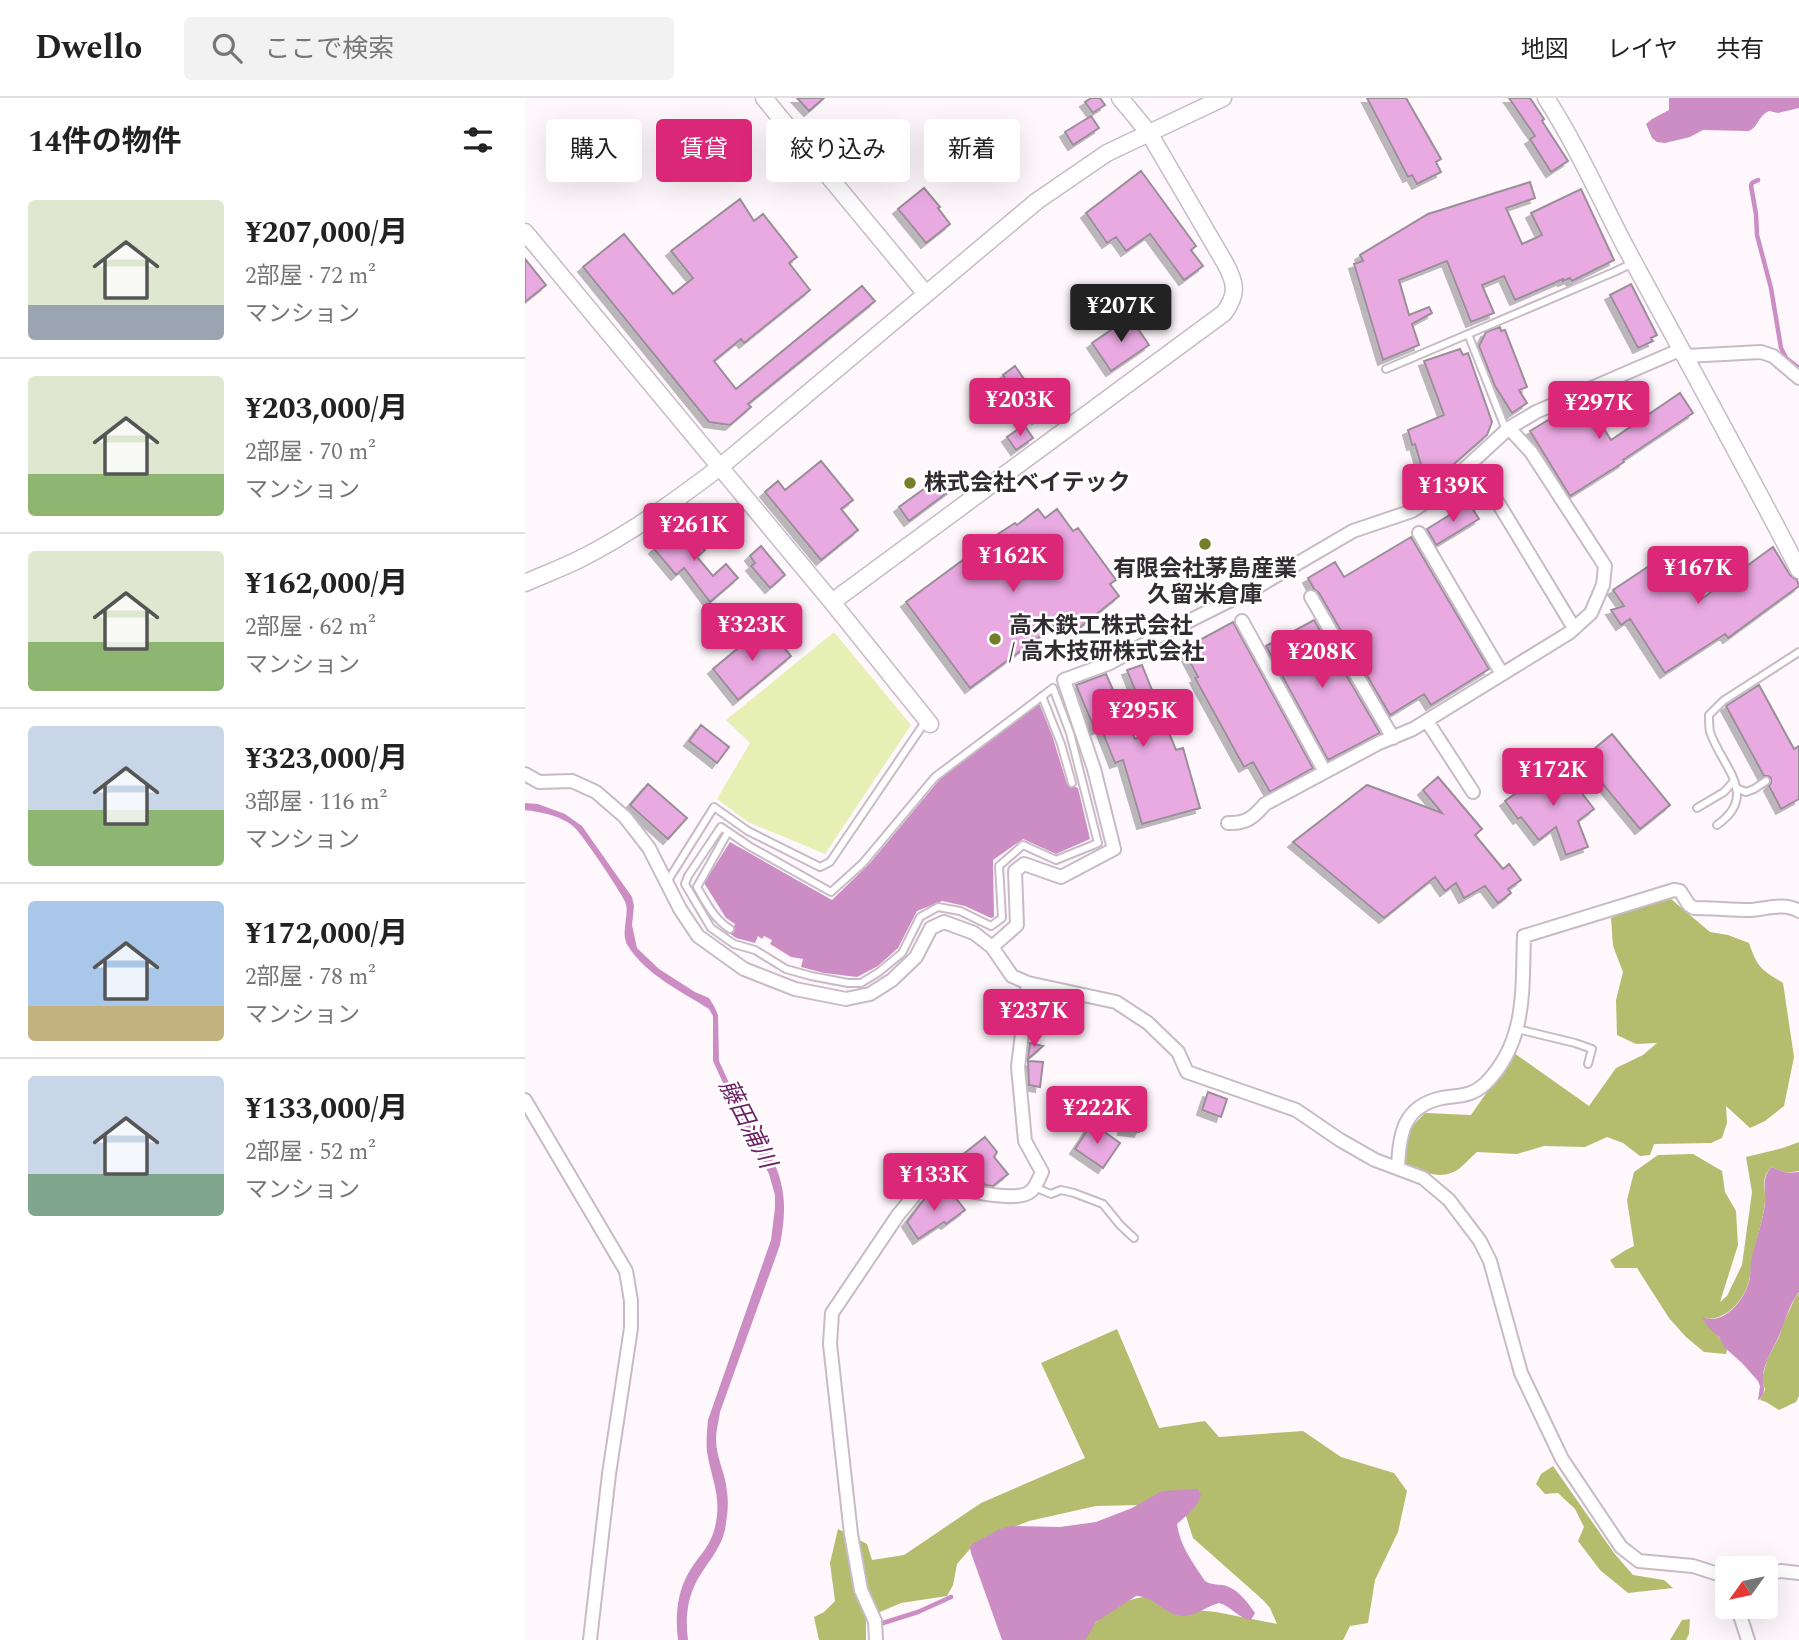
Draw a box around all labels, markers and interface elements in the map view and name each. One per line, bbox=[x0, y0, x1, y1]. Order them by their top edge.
search box bbox=[184, 17, 674, 80]
text: Dwello bbox=[35, 23, 142, 73]
icon: search bbox=[208, 29, 246, 67]
text: ここで検索 bbox=[264, 29, 394, 69]
text: 地図 bbox=[1521, 32, 1569, 68]
text: レイヤ bbox=[1607, 32, 1678, 68]
text: 共有 bbox=[1716, 32, 1764, 68]
text: 14件の物件 bbox=[28, 119, 182, 165]
chip: 購入 bbox=[546, 119, 642, 182]
chip: 賃貸 bbox=[656, 119, 752, 182]
chip: 絞り込み bbox=[766, 119, 910, 182]
chip: 新着 bbox=[924, 119, 1020, 182]
icon: filters bbox=[459, 121, 497, 159]
text: ¥207,000/月 bbox=[245, 210, 408, 256]
icon: home bbox=[84, 228, 168, 312]
text: 2部屋 · 72 m² bbox=[245, 259, 376, 294]
pin: ¥207K bbox=[1072, 285, 1170, 344]
text: ¥207K bbox=[1086, 289, 1156, 324]
text: マンション bbox=[245, 297, 360, 332]
pin: ¥203K bbox=[971, 378, 1069, 438]
pin: ¥297K bbox=[1550, 382, 1648, 441]
text: ¥203K bbox=[985, 383, 1055, 418]
text: ¥203,000/月 bbox=[245, 386, 408, 432]
text: ¥297K bbox=[1564, 386, 1634, 421]
icon: home bbox=[84, 404, 168, 488]
text: 2部屋 · 70 m² bbox=[245, 435, 376, 470]
pin: ¥139K bbox=[1404, 464, 1502, 524]
place label: 株式会社ベイテック bbox=[924, 466, 1131, 501]
text: ¥139K bbox=[1418, 469, 1488, 504]
text: マンション bbox=[245, 473, 360, 508]
marker: 株式会社ベイテック bbox=[902, 475, 918, 491]
pin: ¥261K bbox=[645, 504, 743, 563]
text: ¥261K bbox=[659, 508, 729, 543]
pin: ¥162K bbox=[964, 534, 1062, 594]
marker: 有限会社茅島産業 久留米倉庫 bbox=[1197, 536, 1213, 552]
text: ¥162K bbox=[978, 539, 1048, 574]
pin: ¥167K bbox=[1649, 546, 1747, 606]
text: ¥167K bbox=[1663, 551, 1733, 586]
place label: 有限会社茅島産業 久留米倉庫 bbox=[1113, 552, 1297, 613]
text: ¥162,000/月 bbox=[245, 561, 408, 607]
icon: home bbox=[84, 579, 168, 663]
pin: ¥323K bbox=[703, 603, 801, 663]
text: ¥323K bbox=[717, 608, 787, 643]
place label: 高木鉄工株式会社 / 高木技研株式会社 bbox=[1009, 609, 1205, 670]
text: 2部屋 · 62 m² bbox=[245, 610, 376, 645]
pin: ¥208K bbox=[1273, 630, 1371, 690]
marker: 高木鉄工株式会社 / 高木技研株式会社 bbox=[987, 631, 1003, 647]
text: ¥208K bbox=[1287, 635, 1357, 670]
text: マンション bbox=[245, 648, 360, 683]
pin: ¥295K bbox=[1094, 690, 1192, 749]
text: ¥295K bbox=[1108, 694, 1178, 729]
text: ¥323,000/月 bbox=[245, 736, 408, 782]
pin: ¥172K bbox=[1504, 748, 1602, 808]
text: ¥172K bbox=[1518, 753, 1588, 788]
icon: home bbox=[84, 754, 168, 838]
text: 3部屋 · 116 m² bbox=[245, 785, 387, 820]
text: マンション bbox=[245, 823, 360, 858]
text: ¥172,000/月 bbox=[245, 911, 408, 957]
icon: home bbox=[84, 929, 168, 1013]
text: 2部屋 · 78 m² bbox=[245, 960, 376, 995]
pin: ¥237K bbox=[985, 990, 1083, 1049]
text: ¥237K bbox=[999, 994, 1069, 1029]
text: マンション bbox=[245, 998, 360, 1033]
water label: 藤田浦川 bbox=[709, 1073, 786, 1178]
text: ¥133,000/月 bbox=[245, 1086, 408, 1132]
pin: ¥222K bbox=[1048, 1086, 1146, 1146]
text: ¥222K bbox=[1062, 1091, 1132, 1126]
icon: home bbox=[84, 1104, 168, 1188]
text: 2部屋 · 52 m² bbox=[245, 1135, 376, 1170]
pin: ¥133K bbox=[885, 1154, 983, 1213]
text: ¥133K bbox=[899, 1158, 969, 1193]
text: マンション bbox=[245, 1173, 360, 1208]
north arrow bbox=[1715, 1556, 1778, 1619]
map controls bbox=[1715, 1556, 1778, 1619]

